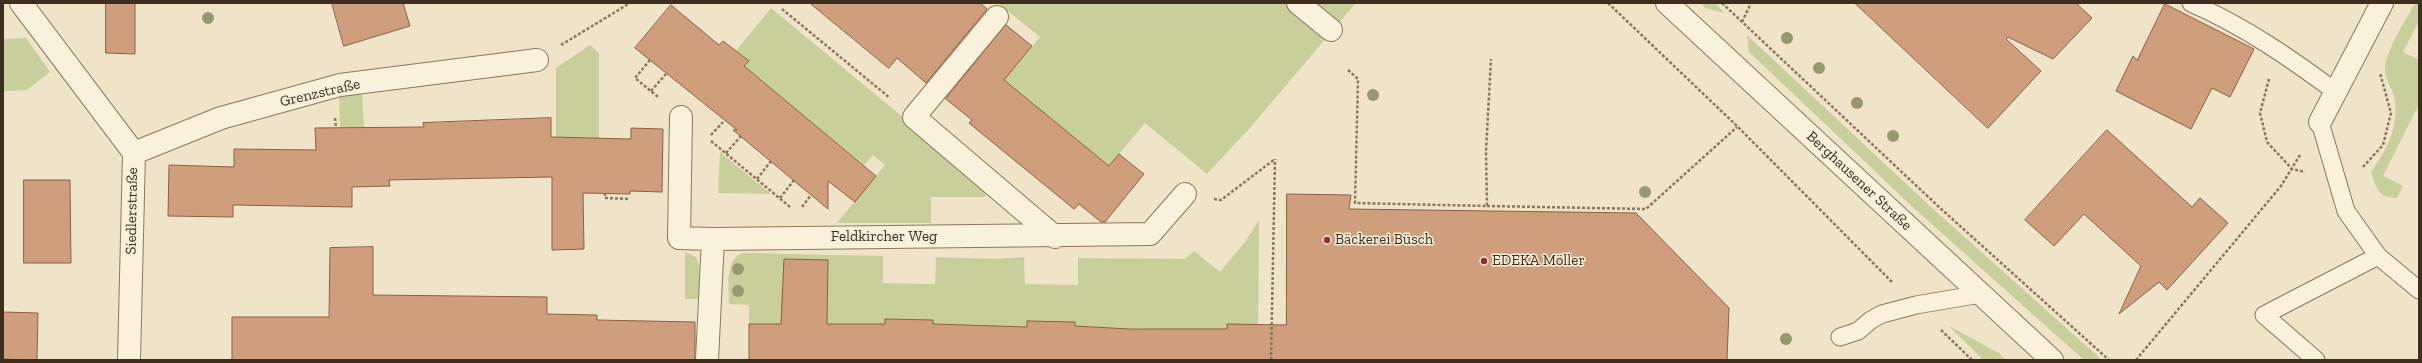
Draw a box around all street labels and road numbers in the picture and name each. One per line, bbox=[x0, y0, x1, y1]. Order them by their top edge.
street label: Grenzstraße bbox=[278, 75, 362, 111]
street label: Berghausener Straße bbox=[1803, 127, 1915, 235]
street label: Siedlerstraße bbox=[122, 167, 142, 255]
street label: Feldkircher Weg bbox=[831, 228, 937, 246]

